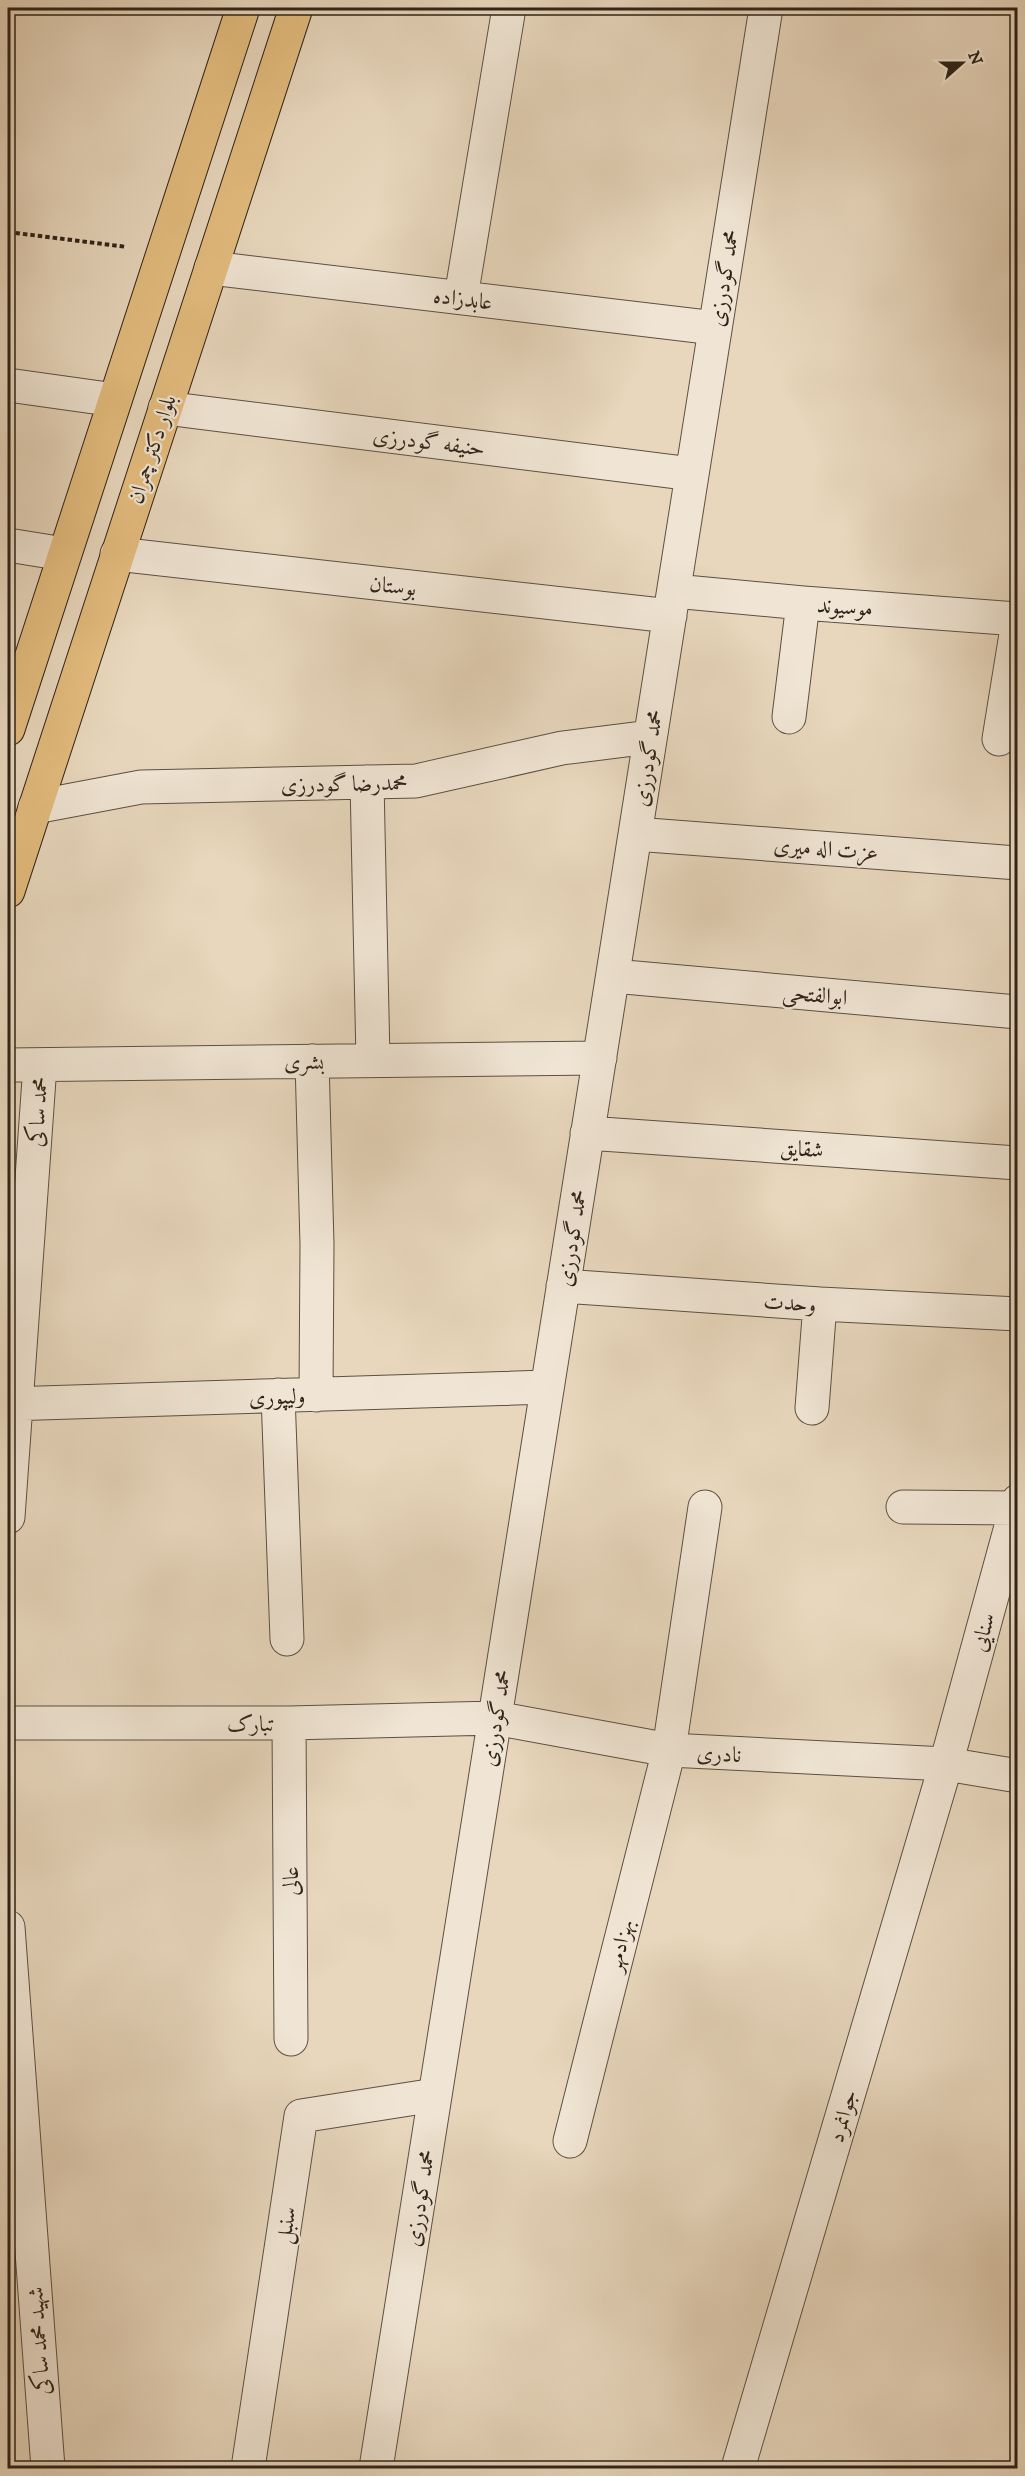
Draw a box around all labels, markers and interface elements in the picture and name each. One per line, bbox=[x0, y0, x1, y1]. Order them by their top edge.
north arrow bbox=[932, 33, 992, 93]
text: N bbox=[963, 48, 987, 68]
street label: محمد گودرزی bbox=[704, 228, 745, 328]
street label: عابدزاده bbox=[432, 282, 494, 317]
street label: بلوار دکتر چمران bbox=[122, 392, 183, 507]
street label: حنیفه گودرزی bbox=[371, 422, 486, 463]
street label: بوستان bbox=[368, 571, 418, 602]
street label: موسیوند bbox=[816, 592, 874, 623]
street label: محمد گودرزی bbox=[628, 708, 669, 808]
street label: محمدرضا گودرزی bbox=[280, 770, 408, 799]
street label: عزت اله میری bbox=[773, 832, 879, 868]
street label: ابوالفتحی bbox=[781, 979, 849, 1013]
street label: بشری bbox=[284, 1049, 325, 1076]
street label: محمد ساکی bbox=[22, 1076, 54, 1148]
street label: شقایق bbox=[779, 1135, 824, 1164]
street label: محمد گودرزی bbox=[552, 1188, 593, 1288]
street label: وحدت bbox=[763, 1288, 817, 1319]
street label: ولیپوری bbox=[248, 1383, 306, 1412]
street label: سنایی bbox=[965, 1610, 1003, 1655]
street label: محمد گودرزی bbox=[476, 1668, 517, 1768]
street label: تبارک bbox=[227, 1711, 275, 1738]
street label: نادری bbox=[696, 1740, 742, 1769]
street label: عالی bbox=[278, 1866, 305, 1896]
street label: بهزادمهر bbox=[600, 1916, 640, 1976]
street label: جوانمرد bbox=[823, 2087, 864, 2146]
street label: محمد گودرزی bbox=[400, 2148, 441, 2248]
street label: سنبل bbox=[270, 2205, 304, 2246]
street label: شهید محمد ساکی bbox=[21, 2286, 57, 2396]

